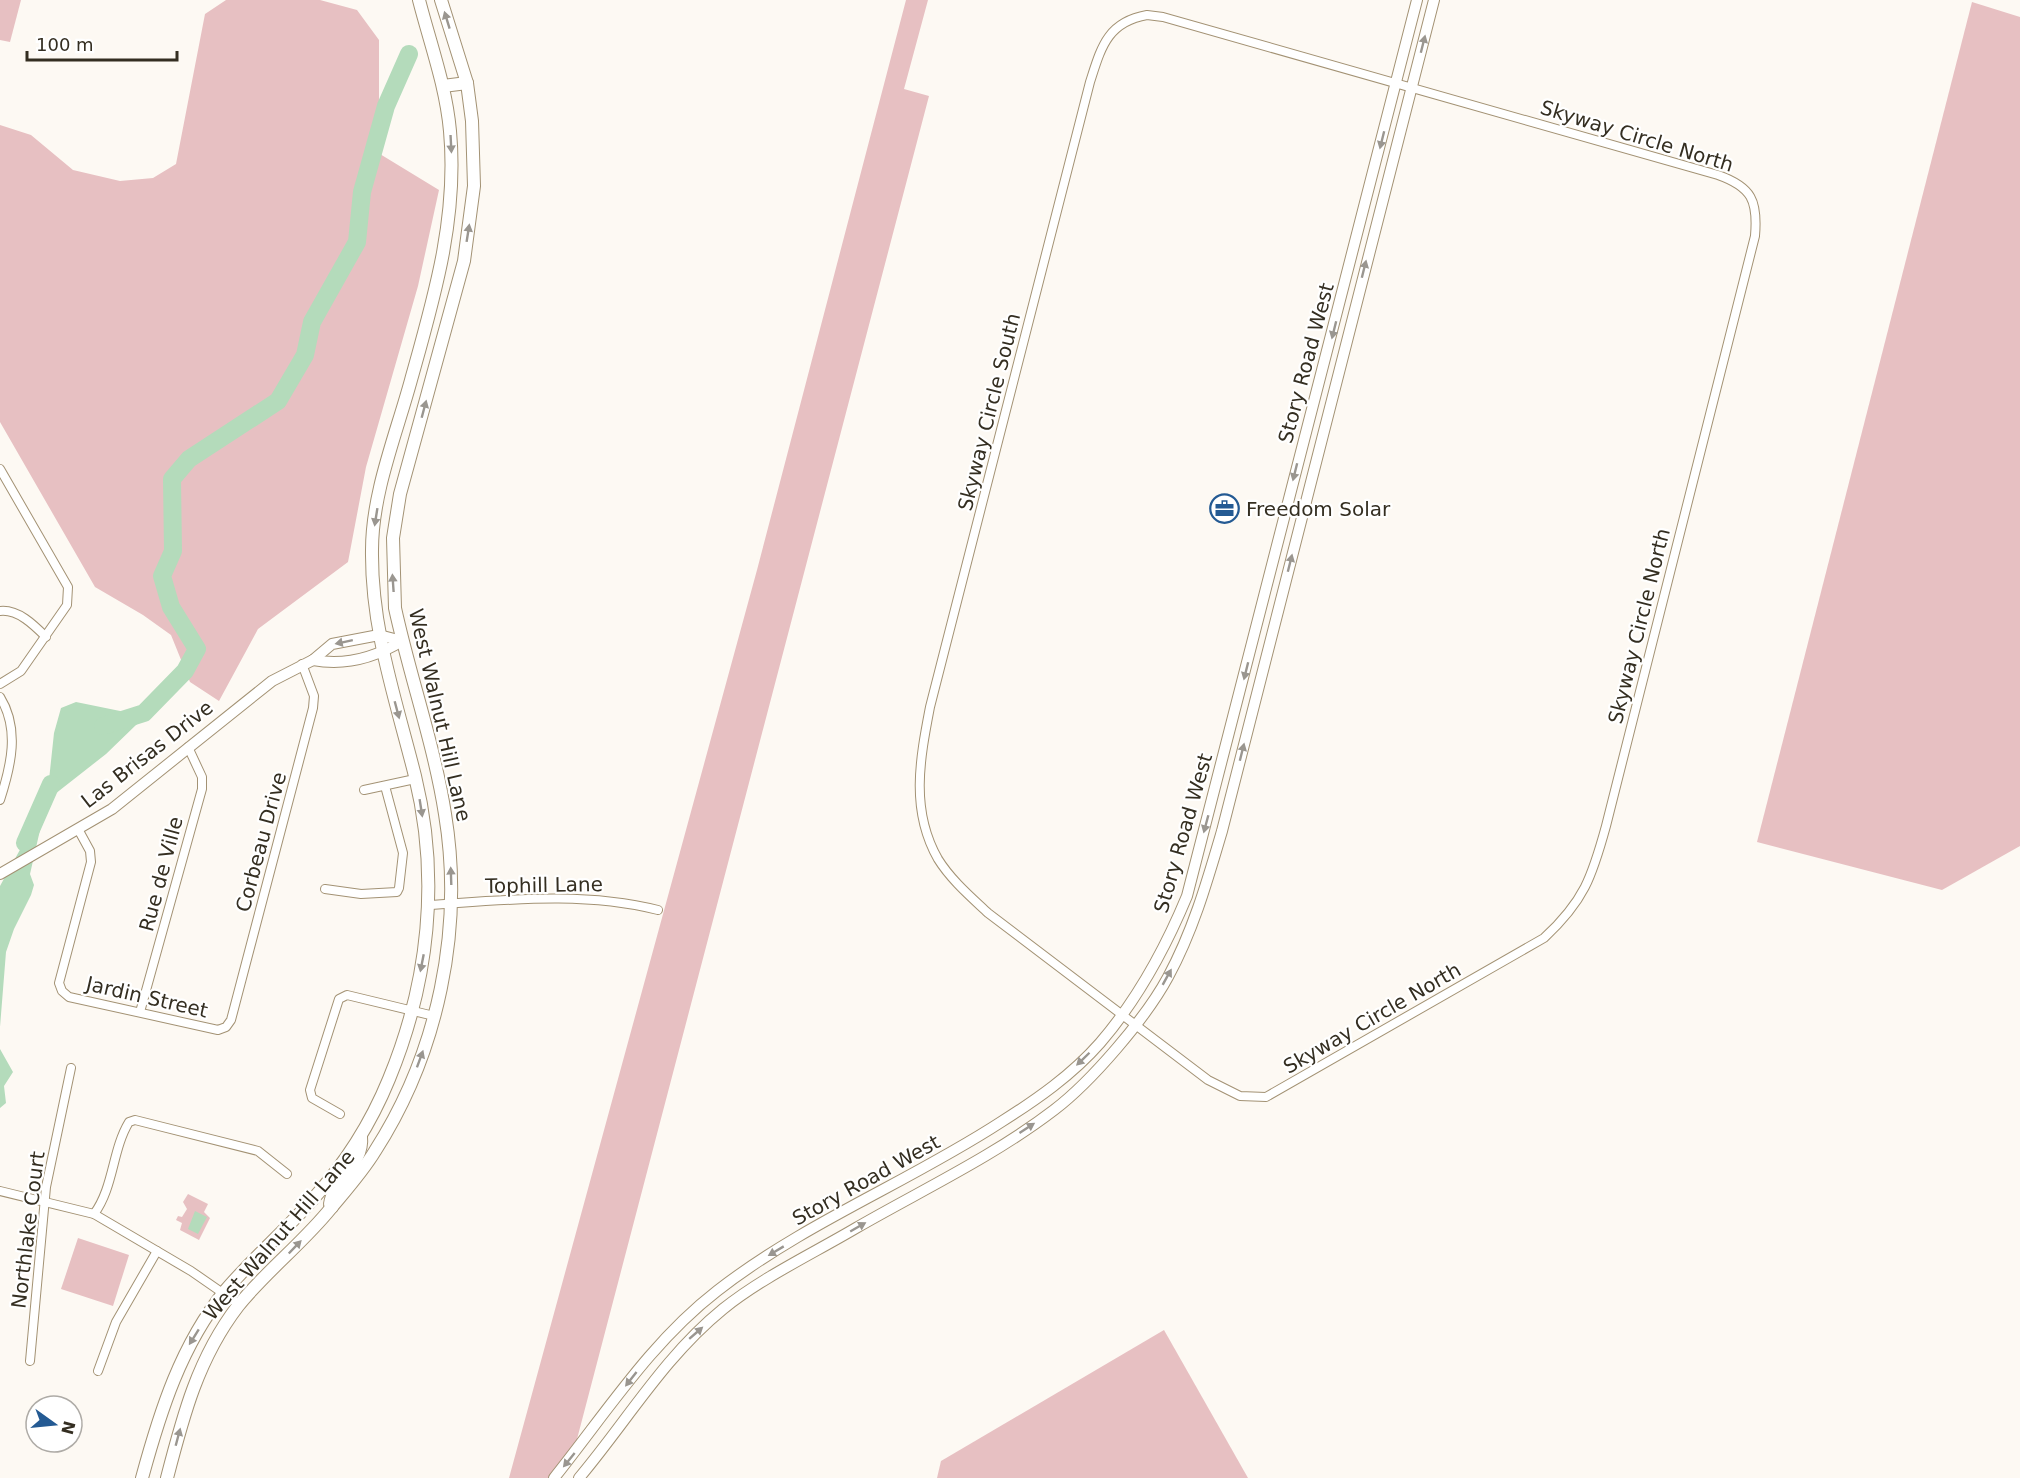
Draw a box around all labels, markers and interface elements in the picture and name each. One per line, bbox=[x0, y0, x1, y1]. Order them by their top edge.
one-way arrow bbox=[442, 11, 451, 29]
scale bar bbox=[27, 24, 177, 62]
text: 100 m bbox=[36, 34, 94, 55]
one-way arrow bbox=[1419, 35, 1429, 53]
street label: Skyway Circle North bbox=[1538, 95, 1736, 177]
one-way arrow bbox=[1376, 131, 1386, 150]
one-way arrow bbox=[446, 135, 455, 154]
one-way arrow bbox=[464, 223, 473, 242]
one-way arrow bbox=[1359, 260, 1369, 278]
street label: Story Road West bbox=[1273, 280, 1339, 446]
street label: Skyway Circle South bbox=[953, 311, 1025, 513]
one-way arrow bbox=[1328, 320, 1338, 339]
one-way arrow bbox=[419, 400, 429, 418]
one-way arrow bbox=[1290, 463, 1300, 482]
office icon: Freedom Solar bbox=[1209, 493, 1241, 525]
place label: Freedom Solar bbox=[1246, 497, 1391, 521]
one-way arrow bbox=[371, 508, 380, 527]
street label: Skyway Circle North bbox=[1603, 526, 1675, 726]
one-way arrow bbox=[1285, 554, 1295, 572]
one-way arrow bbox=[388, 574, 398, 593]
street label: West Walnut Hill Lane bbox=[404, 606, 476, 824]
one-way arrow bbox=[334, 638, 353, 647]
one-way arrow bbox=[1240, 661, 1250, 680]
street label: Las Brisas Drive bbox=[76, 695, 218, 813]
one-way arrow bbox=[393, 701, 402, 719]
one-way arrow bbox=[1238, 743, 1247, 761]
street label: Story Road West bbox=[1149, 750, 1217, 916]
street label: Corbeau Drive bbox=[231, 769, 291, 915]
one-way arrow bbox=[416, 799, 425, 818]
street label: Rue de Ville bbox=[134, 814, 188, 934]
one-way arrow bbox=[1201, 815, 1210, 833]
one-way arrow bbox=[446, 866, 455, 885]
street label: Tophill Lane bbox=[484, 872, 603, 898]
one-way arrow bbox=[418, 954, 427, 973]
street label: Skyway Circle North bbox=[1279, 957, 1465, 1079]
one-way arrow bbox=[1162, 968, 1172, 985]
street label: Jardin Street bbox=[82, 971, 210, 1023]
one-way arrow bbox=[415, 1050, 425, 1068]
one-way arrow bbox=[1075, 1052, 1090, 1066]
one-way arrow bbox=[1018, 1122, 1035, 1133]
street label: Story Road West bbox=[788, 1129, 944, 1230]
street label: West Walnut Hill Lane bbox=[198, 1145, 360, 1325]
street label: Northlake Court bbox=[6, 1150, 50, 1310]
one-way arrow bbox=[850, 1222, 867, 1232]
one-way arrow bbox=[287, 1241, 301, 1255]
one-way arrow bbox=[768, 1246, 784, 1257]
one-way arrow bbox=[688, 1327, 703, 1340]
one-way arrow bbox=[189, 1329, 200, 1345]
one-way arrow bbox=[625, 1372, 637, 1387]
north arrow bbox=[24, 1394, 84, 1454]
text: N bbox=[57, 1419, 79, 1437]
one-way arrow bbox=[173, 1428, 183, 1446]
one-way arrow bbox=[562, 1452, 575, 1468]

